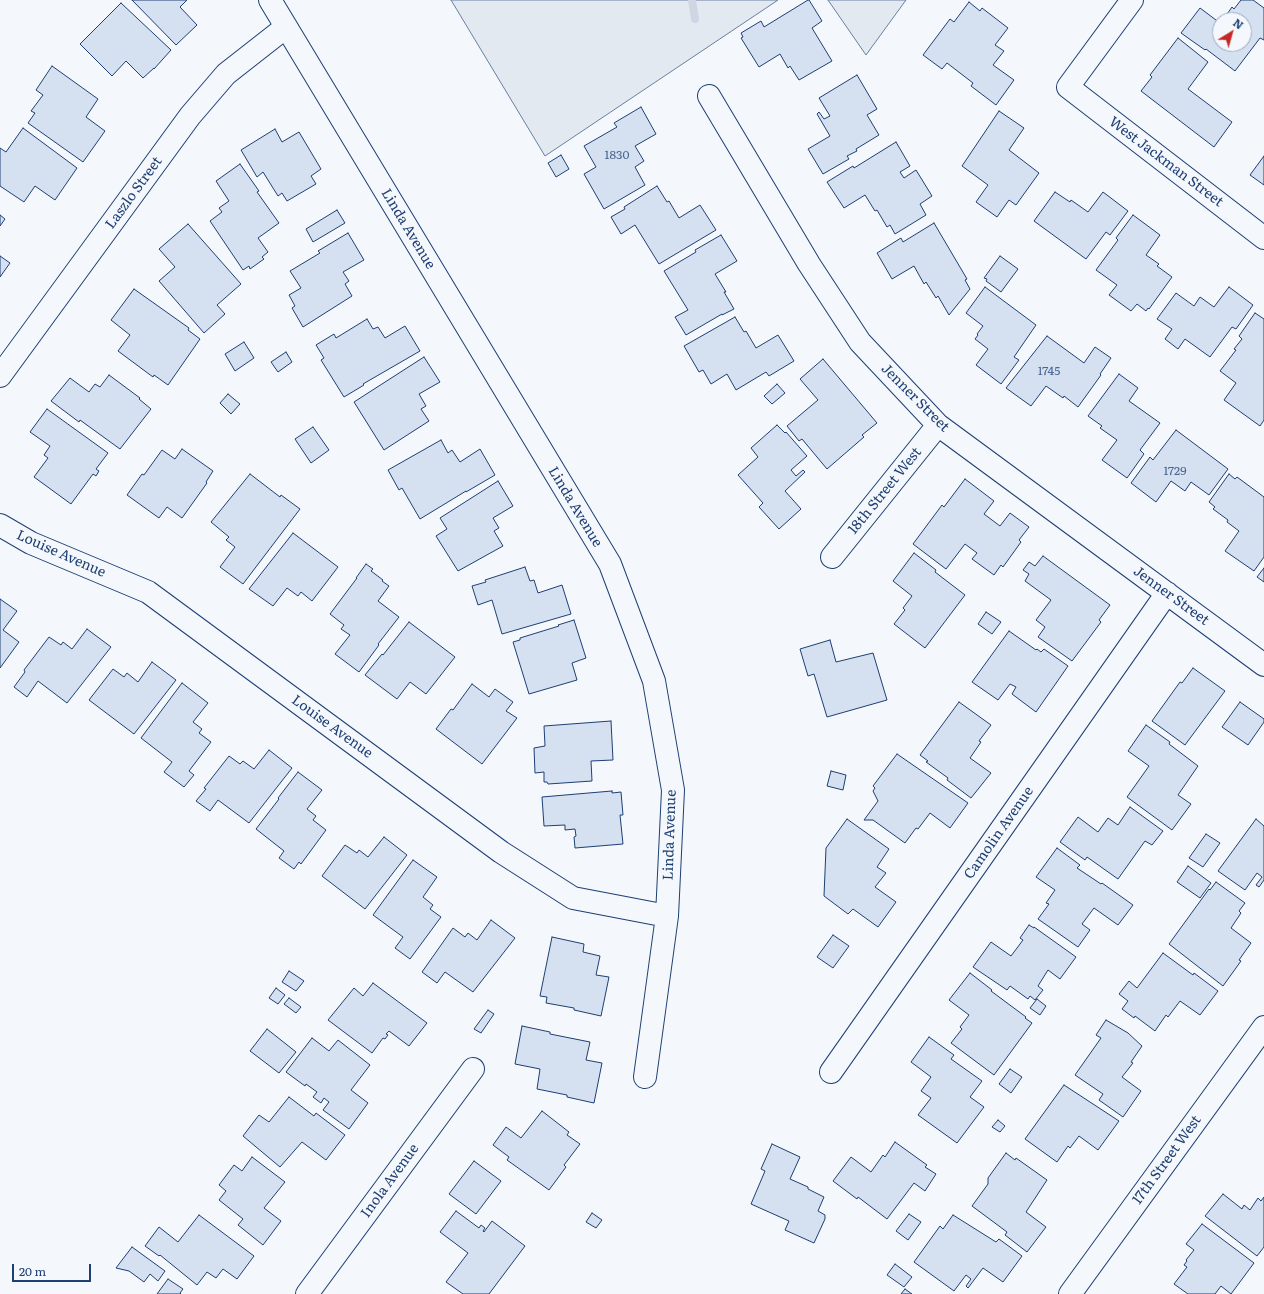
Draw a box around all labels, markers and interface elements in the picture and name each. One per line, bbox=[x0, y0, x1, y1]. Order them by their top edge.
north arrow bbox=[1212, 12, 1252, 52]
text: N bbox=[1230, 14, 1247, 32]
street label: West Jackman Street bbox=[1105, 114, 1227, 210]
house number: 1830 bbox=[605, 148, 629, 162]
street label: Laszlo Street bbox=[102, 154, 166, 232]
street label: Linda Avenue bbox=[377, 186, 439, 272]
street label: Jenner Street bbox=[877, 360, 953, 436]
house number: 1745 bbox=[1038, 364, 1060, 378]
street label: 18th Street West bbox=[845, 444, 925, 538]
street label: Linda Avenue bbox=[544, 464, 606, 550]
house number: 1729 bbox=[1164, 464, 1186, 478]
street label: Louise Avenue bbox=[14, 527, 108, 581]
street label: Jenner Street bbox=[1130, 563, 1212, 629]
street label: Louise Avenue bbox=[288, 692, 376, 762]
street label: Camolin Avenue bbox=[961, 783, 1037, 883]
street label: Linda Avenue bbox=[660, 789, 680, 881]
street label: 17th Street West bbox=[1129, 1112, 1205, 1208]
street label: Inola Avenue bbox=[358, 1141, 422, 1221]
scale bar bbox=[14, 1256, 93, 1282]
text: 20 m bbox=[19, 1262, 46, 1280]

